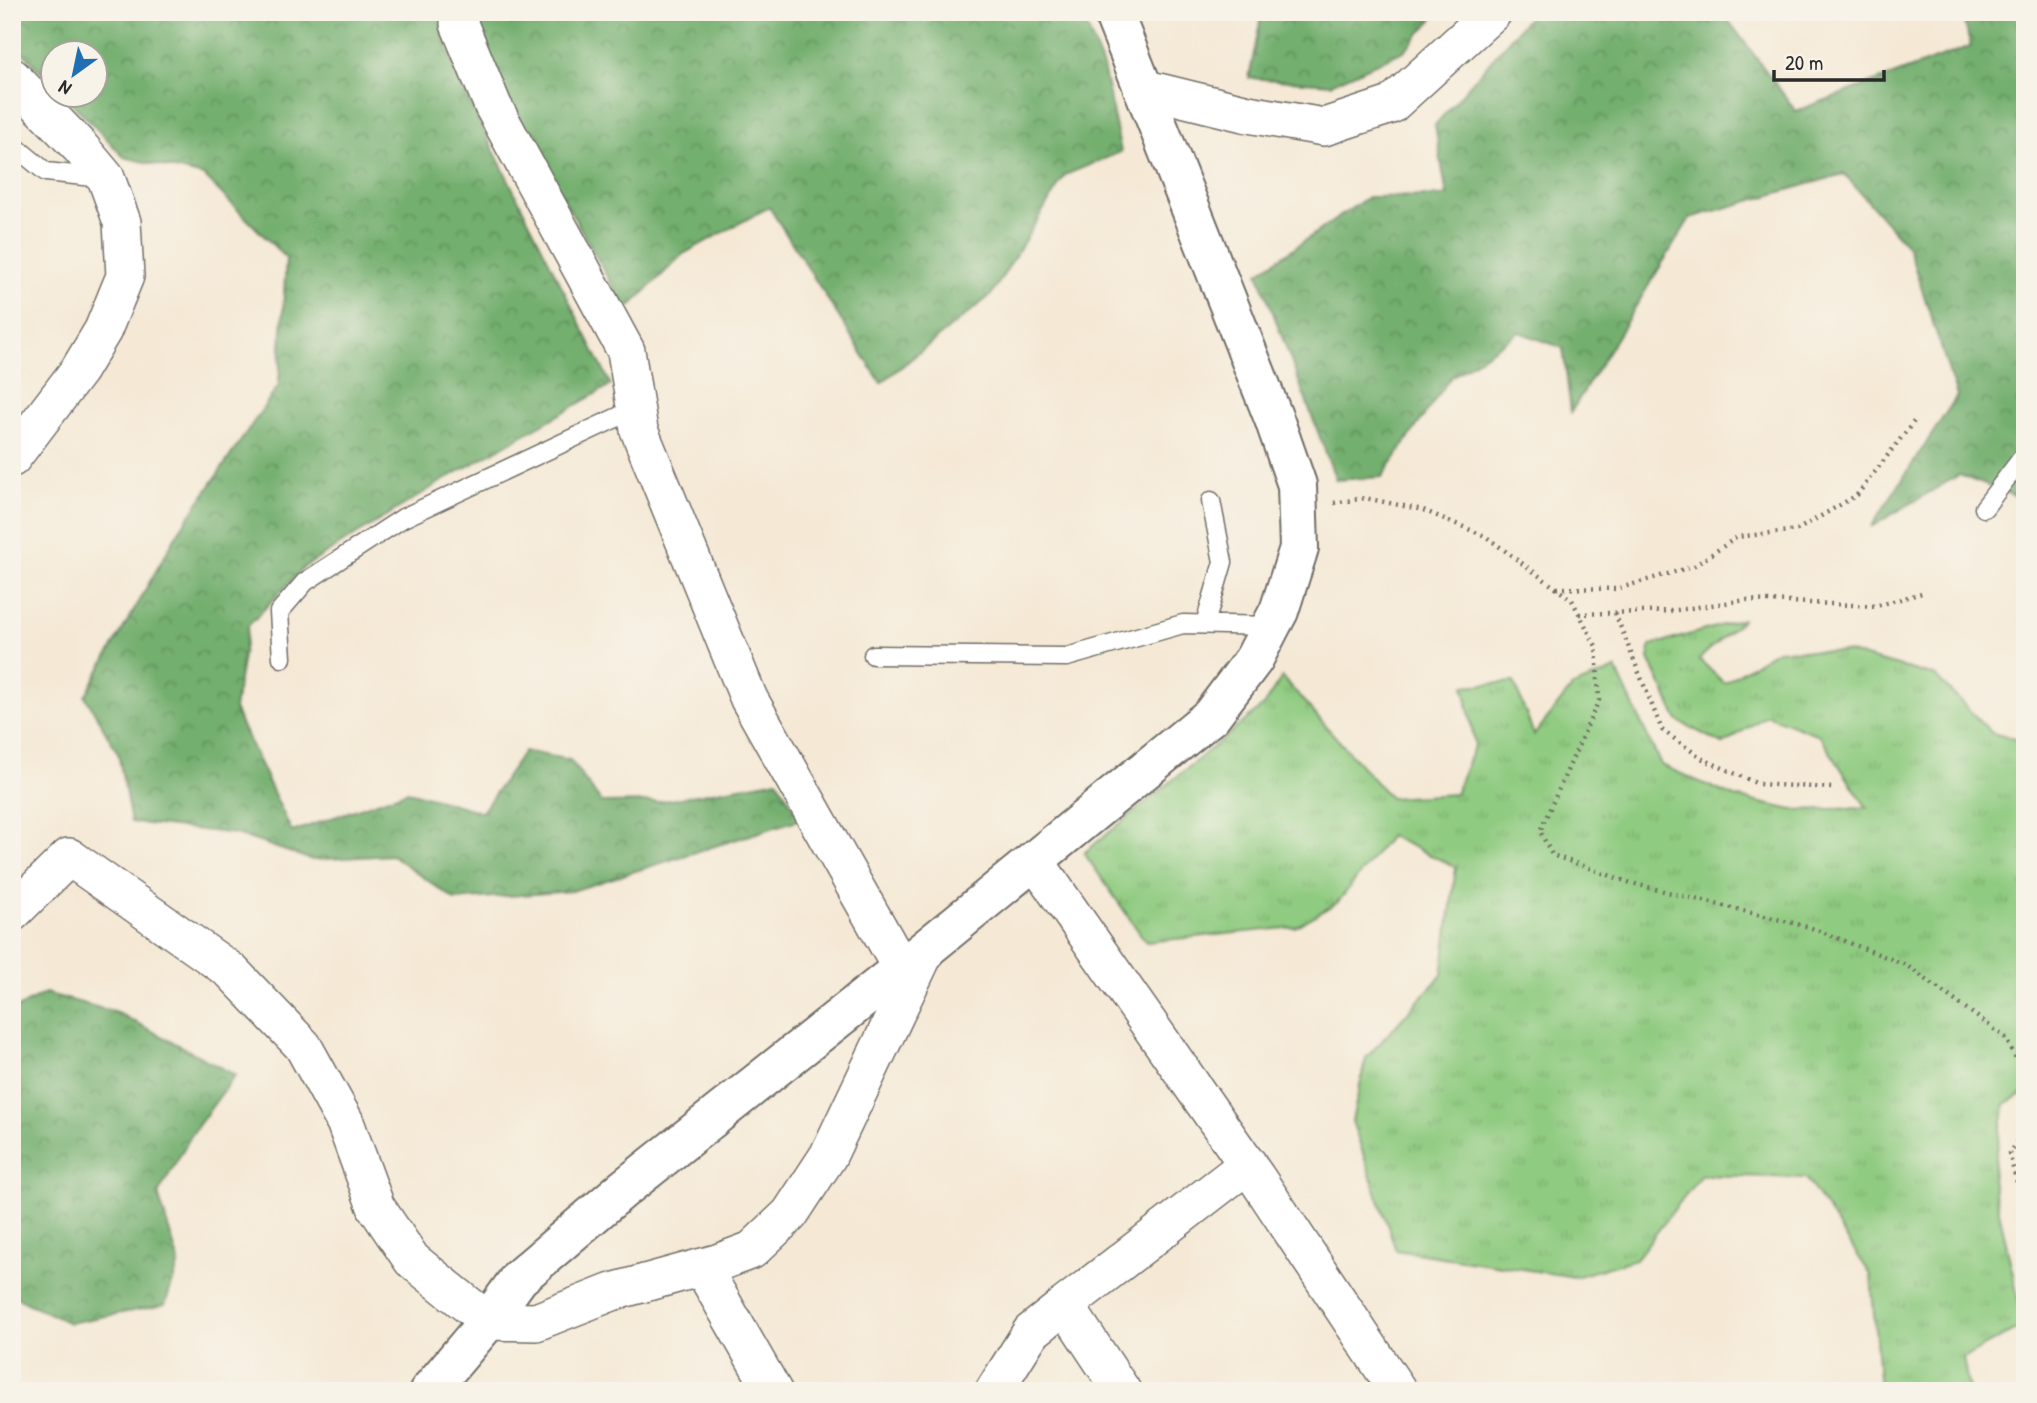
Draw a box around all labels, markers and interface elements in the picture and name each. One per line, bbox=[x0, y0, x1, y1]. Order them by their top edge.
north arrow bbox=[38, 38, 108, 108]
scale bar bbox=[1774, 38, 1885, 82]
text: 20 m bbox=[1785, 48, 1823, 77]
text: N bbox=[53, 75, 76, 102]

